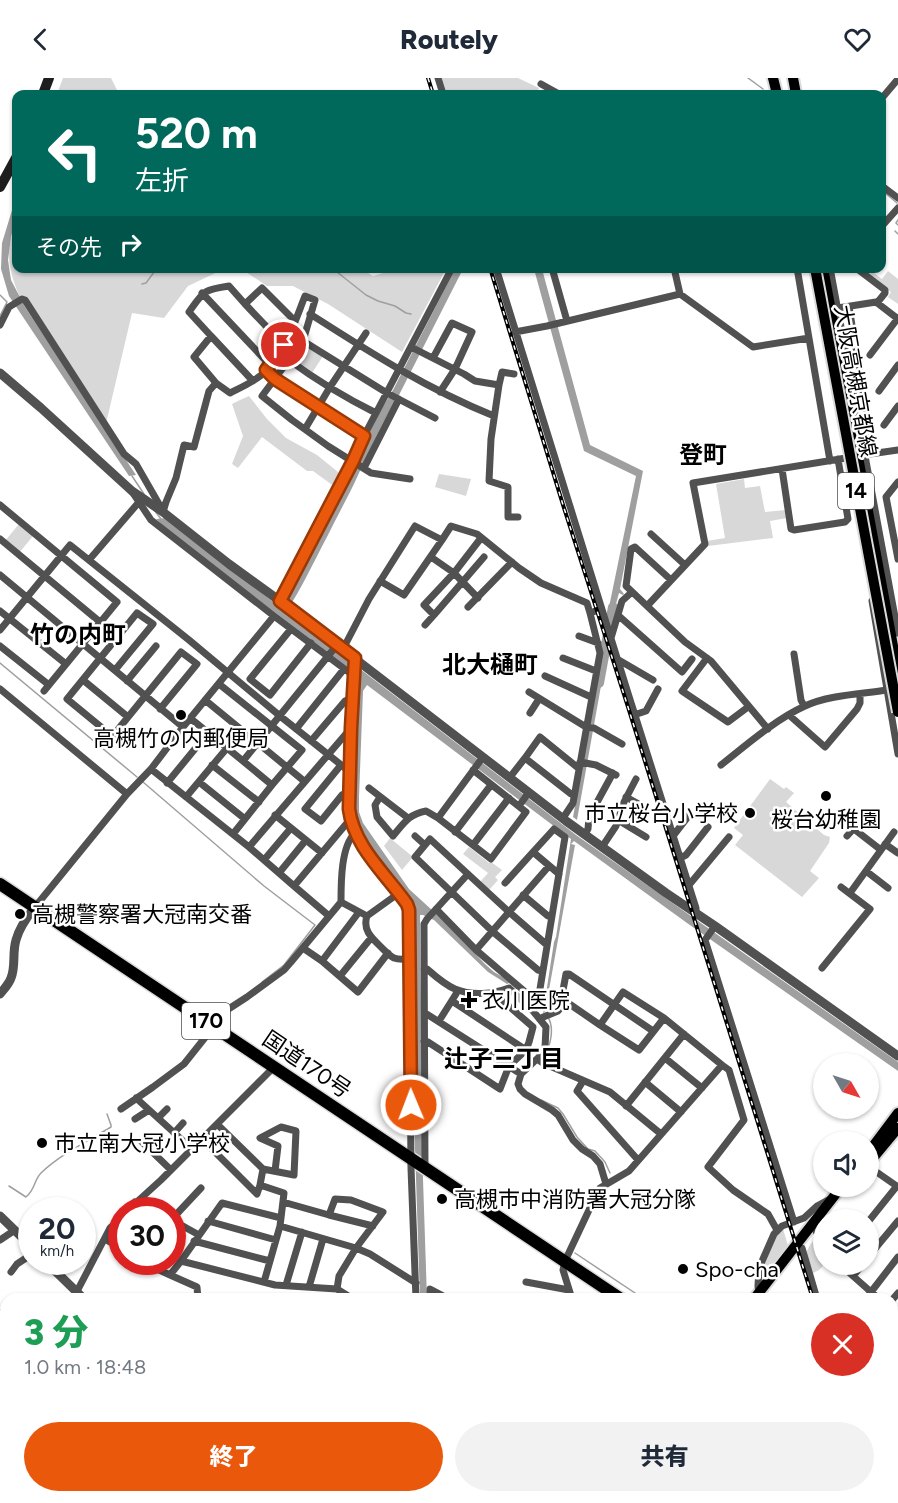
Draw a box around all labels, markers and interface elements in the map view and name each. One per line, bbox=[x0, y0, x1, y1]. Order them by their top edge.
icon: back bbox=[24, 23, 57, 56]
text: Routely bbox=[400, 23, 498, 56]
icon: heart bbox=[841, 23, 874, 56]
text: 520 m bbox=[135, 108, 258, 159]
icon: left bbox=[36, 114, 114, 192]
text: 左折 bbox=[135, 164, 189, 197]
icon: right bbox=[114, 228, 147, 261]
text: その先 bbox=[36, 234, 102, 261]
street label: 大阪高槻京都線 bbox=[829, 303, 882, 459]
pin bbox=[258, 319, 309, 370]
icon: arrive bbox=[267, 328, 300, 361]
district label: 登町 bbox=[679, 440, 727, 469]
road number: 14 bbox=[838, 473, 874, 509]
district label: 竹の内町 bbox=[30, 620, 126, 649]
district label: 北大樋町 bbox=[442, 650, 538, 679]
marker: 高槻竹の内郵便局 bbox=[174, 708, 188, 722]
place label: 高槻竹の内郵便局 bbox=[93, 725, 269, 752]
marker: 桜台幼稚園 bbox=[819, 789, 833, 803]
place label: 市立桜台小学校 bbox=[584, 800, 738, 827]
marker: 市立桜台小学校 bbox=[743, 806, 757, 820]
place label: 桜台幼稚園 bbox=[771, 806, 881, 833]
place label: 高槻警察署大冠南交番 bbox=[32, 901, 252, 928]
marker: 高槻警察署大冠南交番 bbox=[13, 907, 27, 921]
place label: 衣川医院 bbox=[482, 987, 570, 1014]
marker: 衣川医院 bbox=[460, 991, 478, 1009]
road number: 170 bbox=[182, 1003, 230, 1039]
street label: 国道170号 bbox=[257, 1025, 356, 1104]
district label: 辻子三丁目 bbox=[444, 1044, 564, 1073]
north arrow bbox=[813, 1053, 879, 1119]
map controls bbox=[813, 1053, 879, 1275]
position arrow bbox=[379, 1073, 443, 1137]
place label: 市立南大冠小学校 bbox=[54, 1130, 230, 1157]
button: sound bbox=[813, 1131, 879, 1197]
marker: 市立南大冠小学校 bbox=[35, 1136, 49, 1150]
place label: 高槻市中消防署大冠分隊 bbox=[454, 1186, 696, 1213]
marker: 高槻市中消防署大冠分隊 bbox=[435, 1192, 449, 1206]
speed limit sign: 30 bbox=[108, 1197, 186, 1275]
button: layers bbox=[813, 1209, 879, 1275]
text: 20 bbox=[39, 1210, 75, 1247]
text: km/h bbox=[40, 1242, 74, 1260]
place label: Spo-cha bbox=[695, 1256, 779, 1283]
marker: Spo-cha bbox=[676, 1262, 690, 1276]
text: 3 分 bbox=[24, 1311, 89, 1354]
button: close bbox=[811, 1313, 874, 1376]
text: 1.0 km · 18:48 bbox=[24, 1355, 146, 1379]
button: 終了 bbox=[24, 1422, 443, 1491]
button: 共有 bbox=[455, 1422, 874, 1491]

